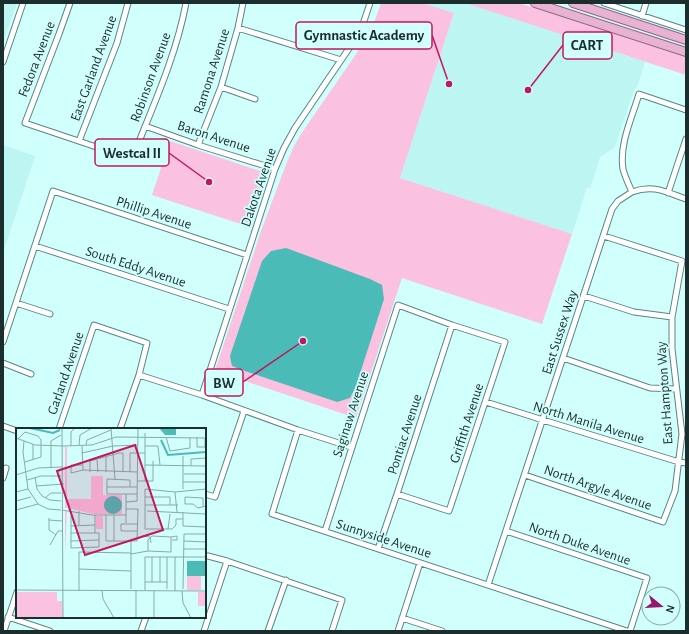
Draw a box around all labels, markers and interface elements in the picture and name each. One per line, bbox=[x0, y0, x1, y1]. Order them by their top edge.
street label: East Garland Avenue bbox=[68, 14, 120, 123]
street label: Fedora Avenue bbox=[16, 20, 58, 99]
callout: Gymnastic Academy bbox=[296, 22, 432, 49]
street label: Ramona Avenue bbox=[192, 27, 232, 116]
text: Gymnastic Academy bbox=[304, 28, 425, 43]
street label: Robinson Avenue bbox=[128, 31, 174, 124]
callout: CART bbox=[563, 32, 612, 59]
text: CART bbox=[571, 38, 604, 53]
street label: Baron Avenue bbox=[176, 119, 252, 155]
callout: Westcal II bbox=[95, 139, 169, 166]
text: Westcal II bbox=[103, 146, 161, 161]
street label: Dakota Avenue bbox=[239, 146, 279, 229]
street label: Phillip Avenue bbox=[114, 194, 193, 232]
street label: South Eddy Avenue bbox=[84, 244, 187, 290]
street label: East Sussex Way bbox=[540, 288, 580, 376]
street label: Garland Avenue bbox=[45, 330, 87, 417]
street label: East Hampton Way bbox=[654, 341, 676, 445]
callout: BW bbox=[205, 369, 243, 396]
street label: Saginaw Avenue bbox=[331, 370, 371, 459]
text: BW bbox=[213, 376, 236, 391]
street label: Griffith Avenue bbox=[447, 382, 486, 465]
street label: Pontiac Avenue bbox=[385, 392, 425, 476]
street label: North Manila Avenue bbox=[531, 399, 646, 447]
inset map bbox=[16, 428, 206, 618]
street label: North Argyle Avenue bbox=[542, 463, 653, 513]
street label: Sunnyside Avenue bbox=[334, 517, 433, 561]
street label: North Duke Avenue bbox=[527, 520, 632, 568]
north arrow bbox=[641, 586, 681, 626]
text: N bbox=[664, 604, 676, 614]

